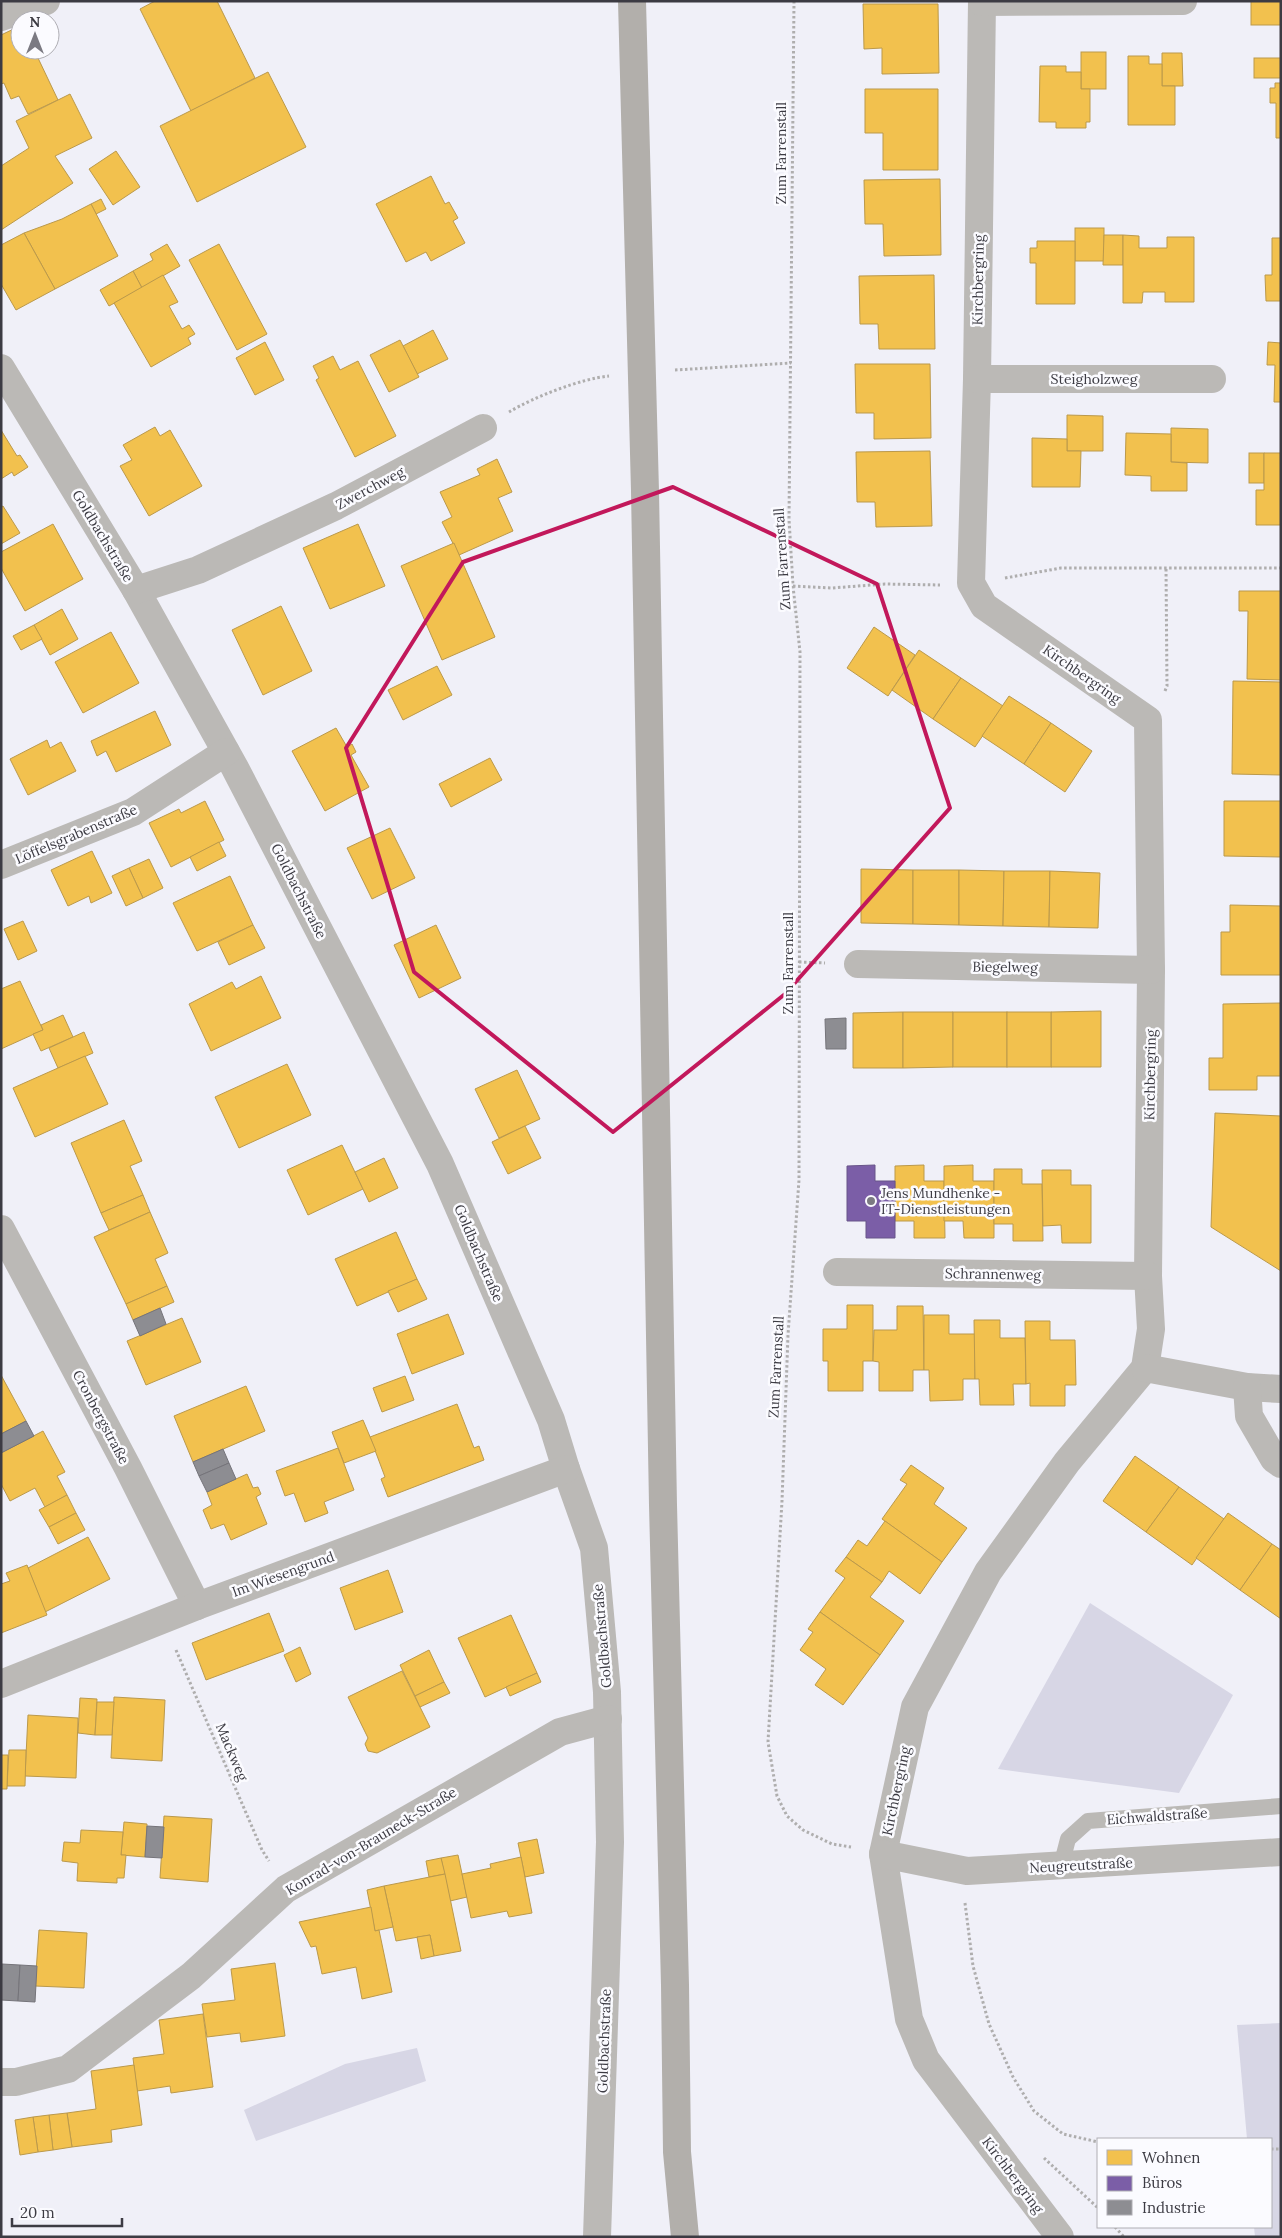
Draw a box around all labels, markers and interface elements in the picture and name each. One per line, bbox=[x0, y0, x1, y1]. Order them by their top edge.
north arrow bbox=[10, 10, 60, 60]
text: N bbox=[30, 13, 41, 31]
street label: Zum Farrenstall bbox=[772, 102, 790, 204]
street label: Kirchbergring bbox=[968, 234, 988, 326]
street label: Steigholzweg bbox=[1051, 370, 1138, 388]
street label: Zwerchweg bbox=[333, 462, 408, 514]
street label: Goldbachstraße bbox=[68, 487, 138, 586]
street label: Zum Farrenstall bbox=[769, 507, 795, 611]
street label: Kirchbergring bbox=[1040, 641, 1125, 708]
street label: Löffelsgrabenstraße bbox=[12, 800, 140, 868]
street label: Goldbachstraße bbox=[267, 840, 331, 942]
street label: Zum Farrenstall bbox=[779, 912, 797, 1014]
street label: Biegelweg bbox=[972, 957, 1038, 977]
street label: Kirchbergring bbox=[1140, 1029, 1160, 1121]
place label: Jens Mundhenke - IT-Dienstleistungen bbox=[880, 1184, 1011, 1218]
marker: Jens Mundhenke - IT-Dienstleistungen bbox=[865, 1195, 877, 1207]
street label: Goldbachstraße bbox=[450, 1201, 508, 1305]
street label: Schrannenweg bbox=[945, 1264, 1041, 1284]
street label: Zum Farrenstall bbox=[764, 1315, 788, 1419]
street label: Cronbergstraße bbox=[69, 1367, 134, 1468]
street label: Im Wiesengrund bbox=[229, 1547, 337, 1601]
street label: Goldbachstraße bbox=[588, 1583, 616, 1689]
street label: Mackweg bbox=[212, 1720, 252, 1784]
street label: Kirchbergring bbox=[878, 1744, 914, 1837]
street label: Konrad-von-Brauneck-Straße bbox=[282, 1783, 460, 1899]
street label: Eichwaldstraße bbox=[1106, 1803, 1208, 1829]
street label: Neugreutstraße bbox=[1029, 1853, 1134, 1877]
street label: Goldbachstraße bbox=[593, 1988, 615, 2094]
street label: Kirchbergring bbox=[978, 2133, 1048, 2217]
legend bbox=[1097, 2138, 1272, 2228]
text: Wohnen bbox=[1142, 2148, 1200, 2167]
text: Büros bbox=[1142, 2173, 1182, 2192]
scale bar bbox=[12, 2196, 122, 2228]
text: Industrie bbox=[1142, 2198, 1206, 2217]
text: 20 m bbox=[20, 2203, 55, 2222]

